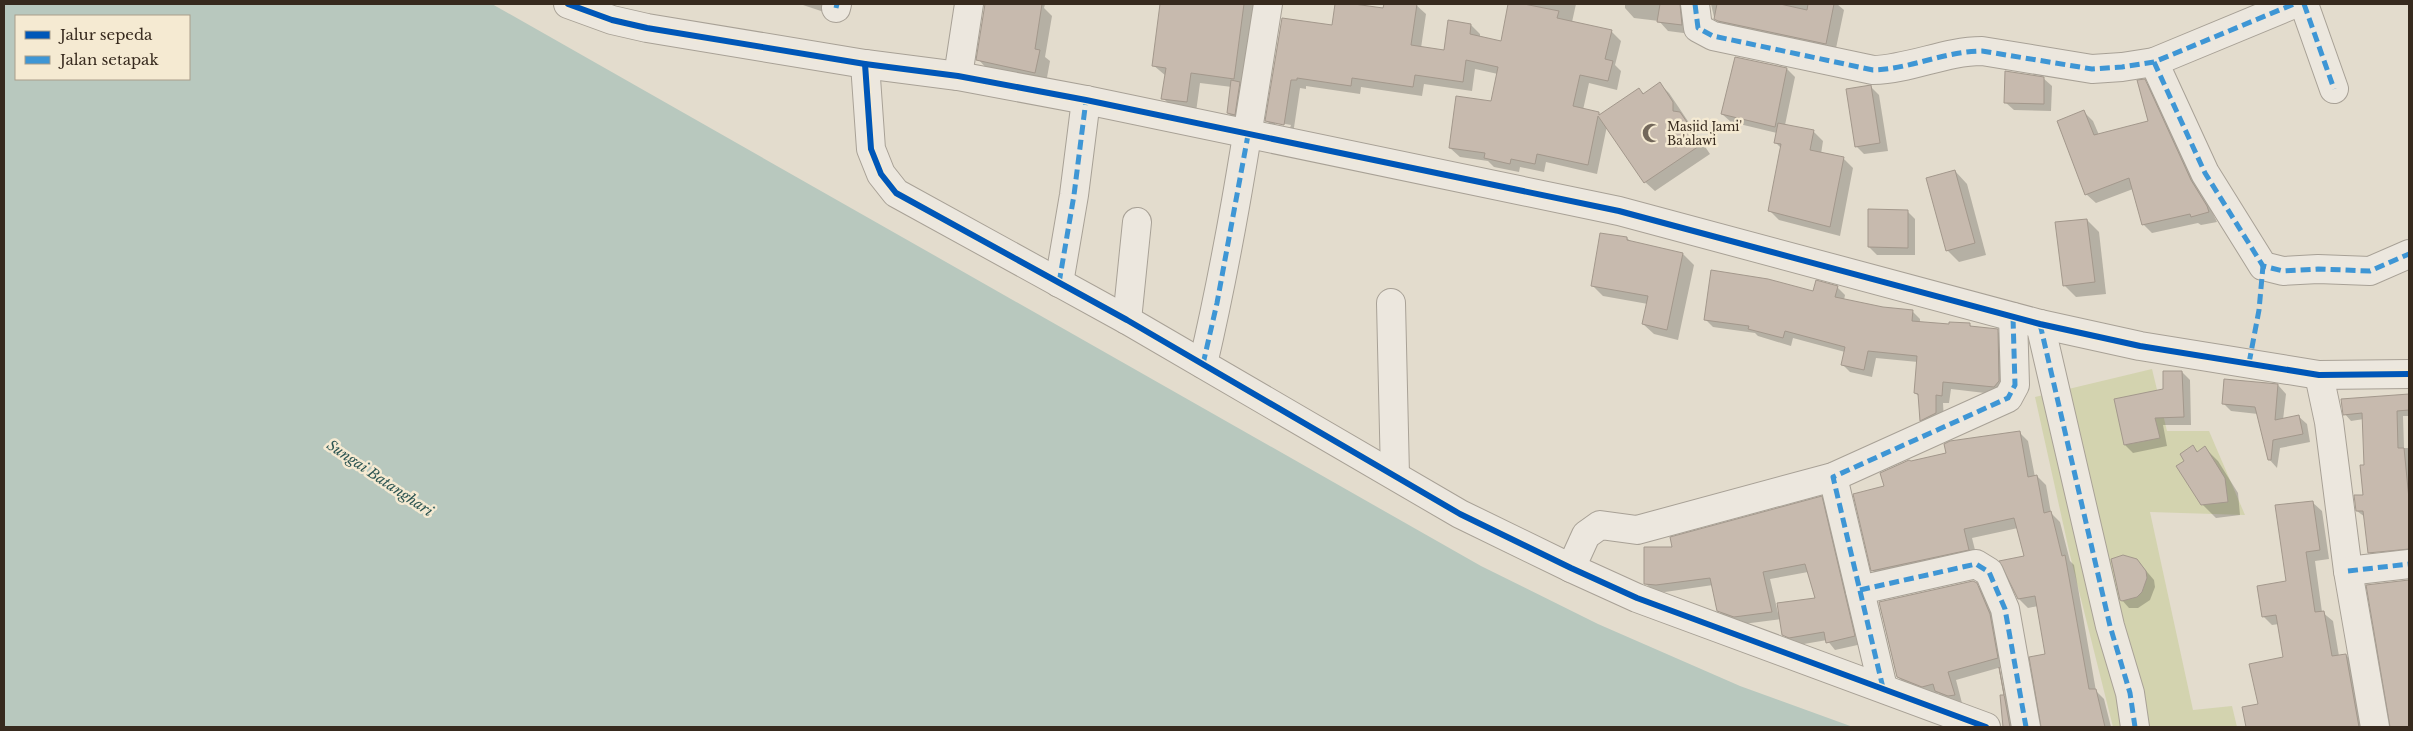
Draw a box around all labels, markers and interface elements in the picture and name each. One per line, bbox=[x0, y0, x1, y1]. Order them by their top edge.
legend bbox=[15, 15, 190, 80]
text: Jalur sepeda bbox=[58, 25, 153, 44]
text: Jalan setapak bbox=[58, 50, 159, 69]
place label: Masjid Jami' Ba'alawi bbox=[1667, 119, 1742, 148]
mosque icon: Masjid Jami' Ba'alawi bbox=[1641, 122, 1663, 144]
water label: Sungai Batanghari bbox=[323, 436, 437, 520]

